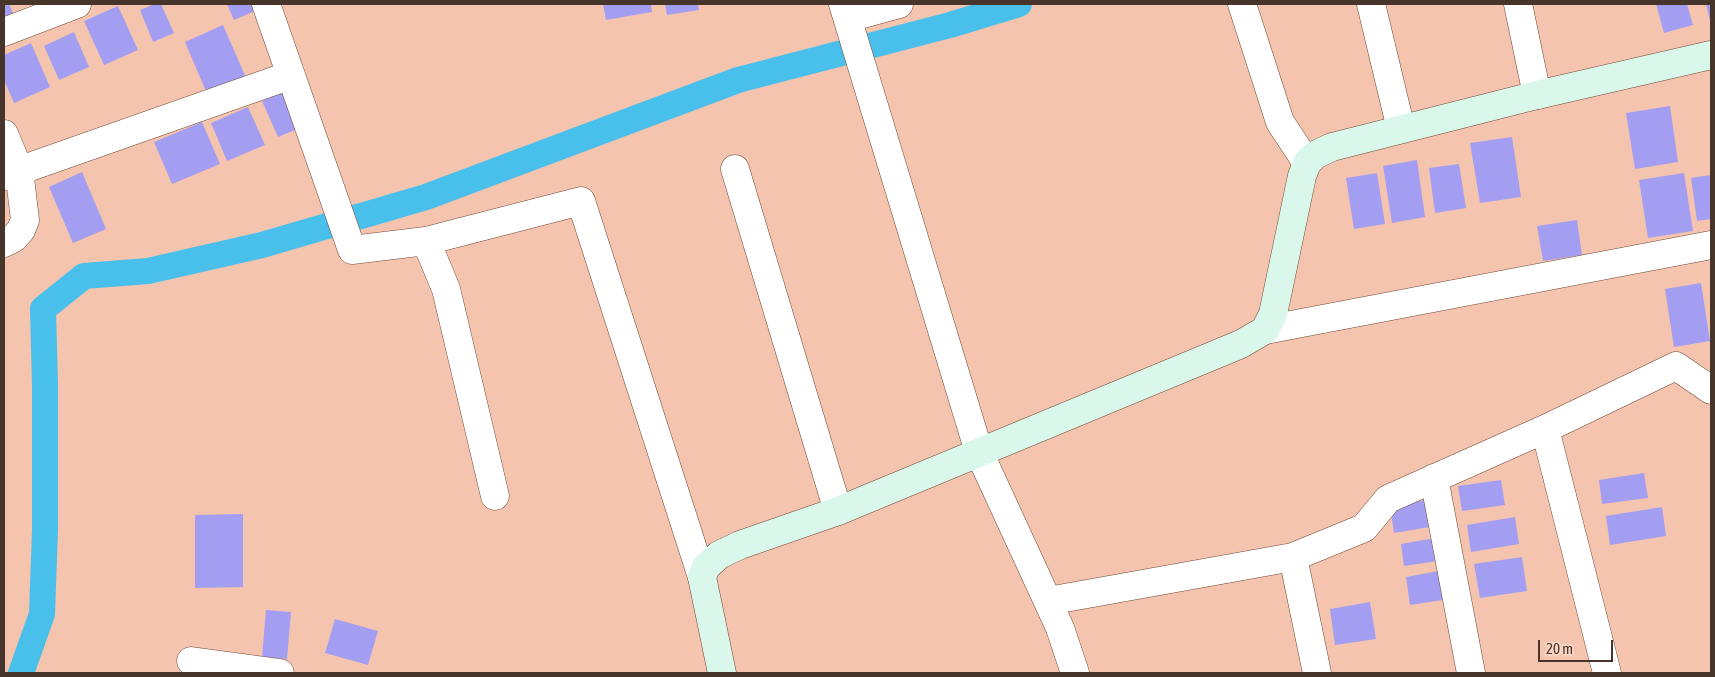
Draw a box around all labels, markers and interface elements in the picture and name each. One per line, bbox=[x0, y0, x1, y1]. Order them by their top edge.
scale bar bbox=[1540, 630, 1615, 662]
text: 20 m bbox=[1546, 640, 1573, 657]

